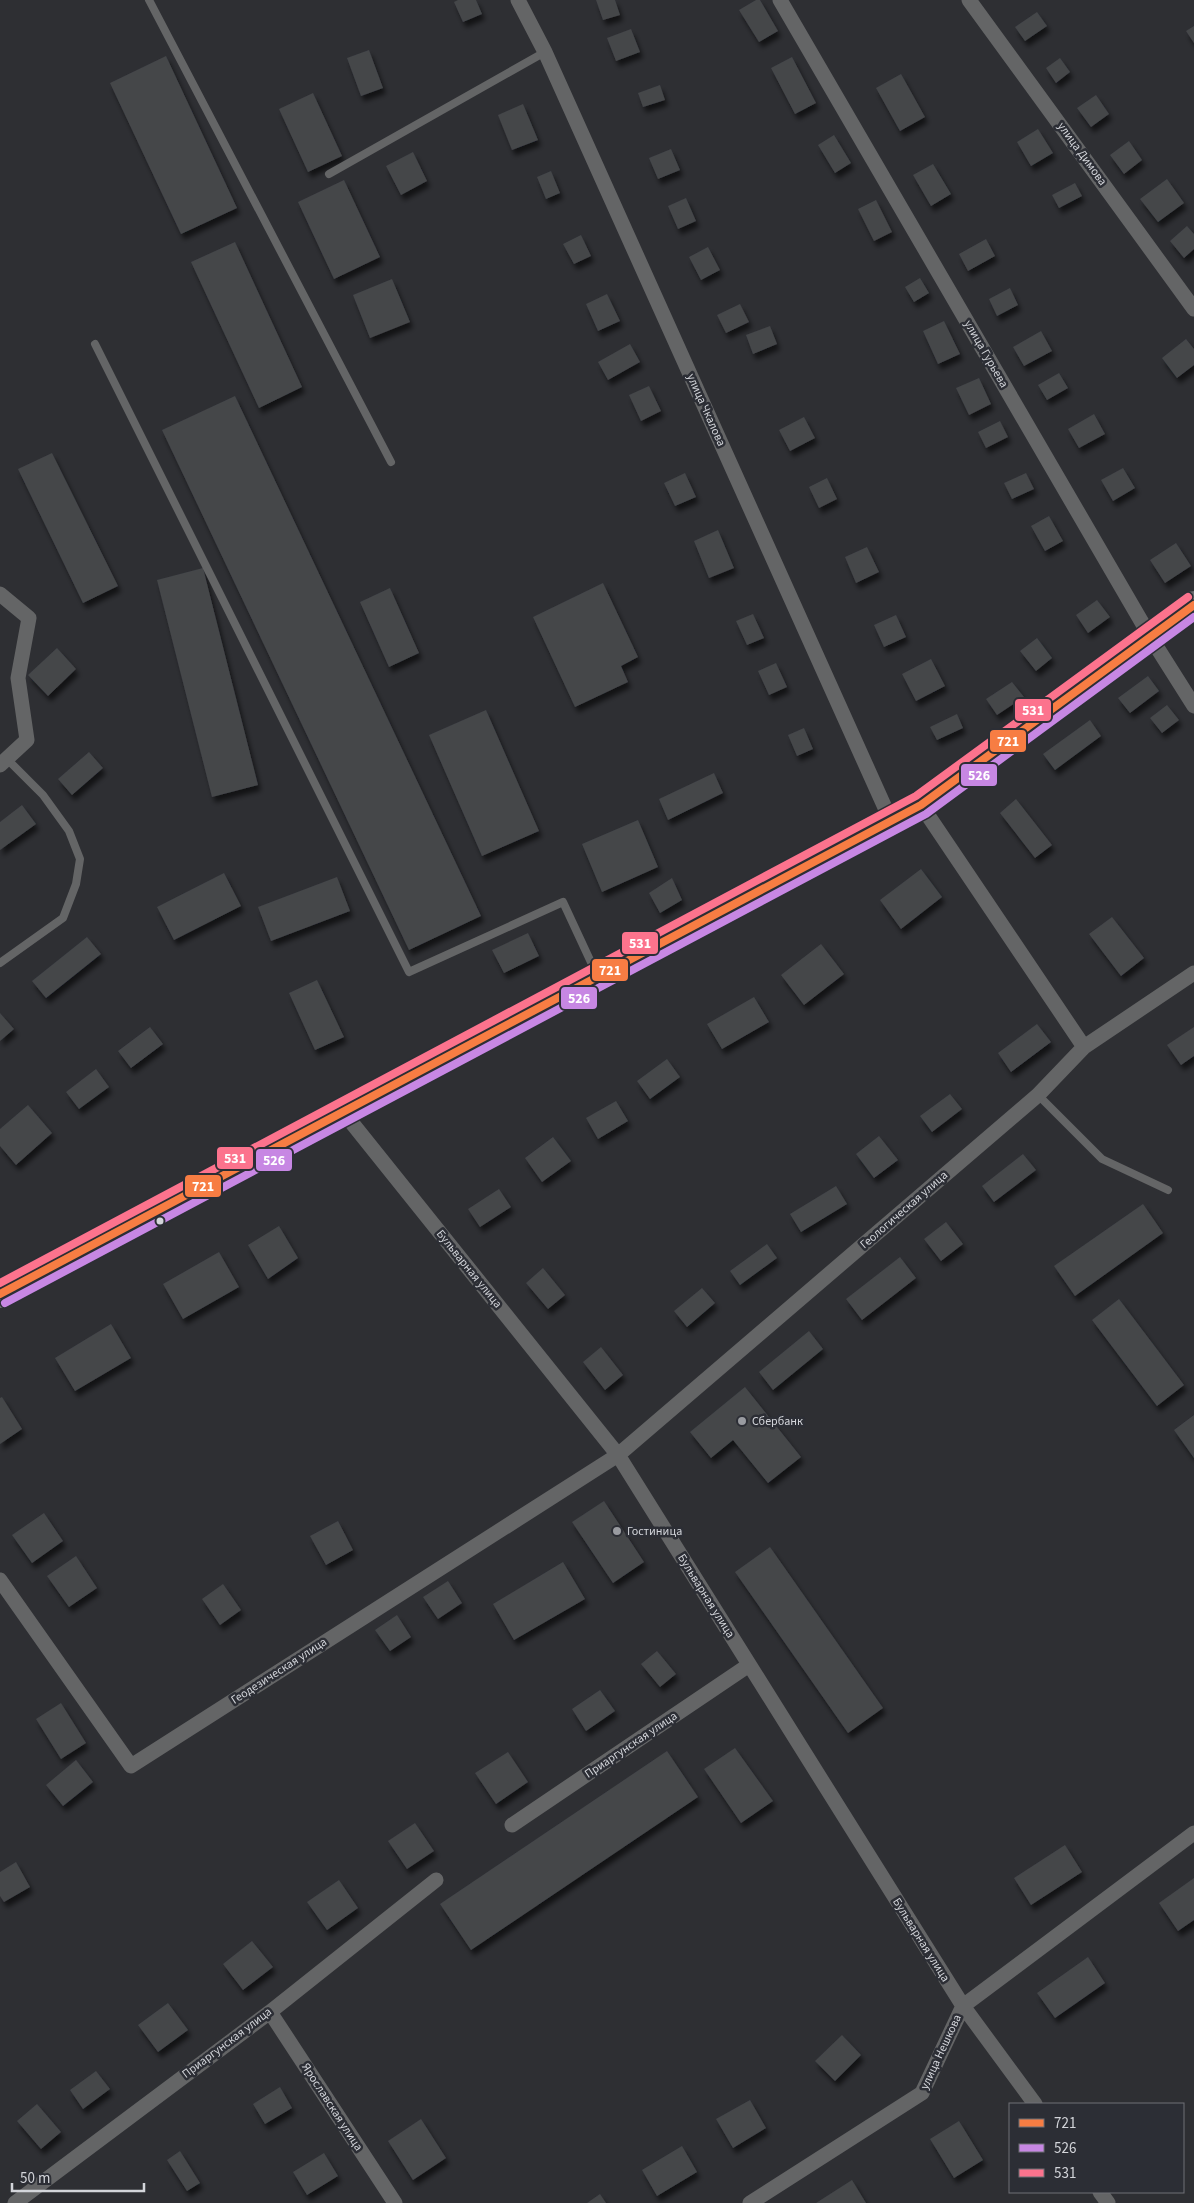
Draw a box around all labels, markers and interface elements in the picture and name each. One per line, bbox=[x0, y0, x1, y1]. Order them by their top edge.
street label: улица Димова bbox=[1053, 119, 1111, 189]
street label: улица Гурьева bbox=[960, 317, 1012, 391]
street label: улица Чкалова bbox=[682, 371, 730, 449]
line badge: 531 bbox=[1014, 698, 1052, 722]
text: 531 bbox=[1022, 701, 1044, 721]
line badge: 721 bbox=[989, 729, 1027, 753]
text: 721 bbox=[997, 732, 1019, 752]
line badge: 526 bbox=[960, 763, 998, 787]
text: 526 bbox=[968, 766, 990, 786]
line badge: 531 bbox=[621, 931, 659, 955]
text: 531 bbox=[629, 934, 651, 954]
line badge: 721 bbox=[591, 958, 629, 982]
text: 721 bbox=[599, 961, 621, 981]
line badge: 526 bbox=[560, 986, 598, 1010]
text: 526 bbox=[568, 989, 590, 1009]
line badge: 531 bbox=[216, 1146, 254, 1170]
line badge: 526 bbox=[255, 1148, 293, 1172]
text: 531 bbox=[224, 1149, 246, 1169]
text: 526 bbox=[263, 1151, 285, 1171]
street label: Геологическая улица bbox=[856, 1167, 952, 1253]
line badge: 721 bbox=[184, 1174, 222, 1198]
text: 721 bbox=[192, 1177, 214, 1197]
unlabelled marker bbox=[155, 1216, 165, 1226]
street label: Бульварная улица bbox=[432, 1226, 506, 1312]
place label: Сбербанк bbox=[752, 1413, 803, 1430]
marker: Сбербанк bbox=[736, 1415, 748, 1427]
place label: Гостиница bbox=[627, 1523, 682, 1540]
marker: Гостиница bbox=[611, 1525, 623, 1537]
street label: Бульварная улица bbox=[673, 1551, 739, 1641]
street label: Геодезическая улица bbox=[228, 1634, 330, 1708]
street label: Приаргунская улица bbox=[581, 1708, 681, 1782]
street label: Бульварная улица bbox=[888, 1895, 954, 1985]
street label: Приаргунская улица bbox=[179, 2004, 275, 2082]
street label: улица Нешкова bbox=[916, 2012, 966, 2092]
street label: Ярославская улица bbox=[297, 2060, 367, 2154]
legend bbox=[1009, 2103, 1184, 2193]
text: 721 bbox=[1054, 2113, 1076, 2134]
text: 526 bbox=[1054, 2138, 1076, 2159]
scale bar bbox=[12, 2160, 145, 2192]
text: 531 bbox=[1054, 2163, 1076, 2184]
text: 50 m bbox=[20, 2168, 50, 2189]

